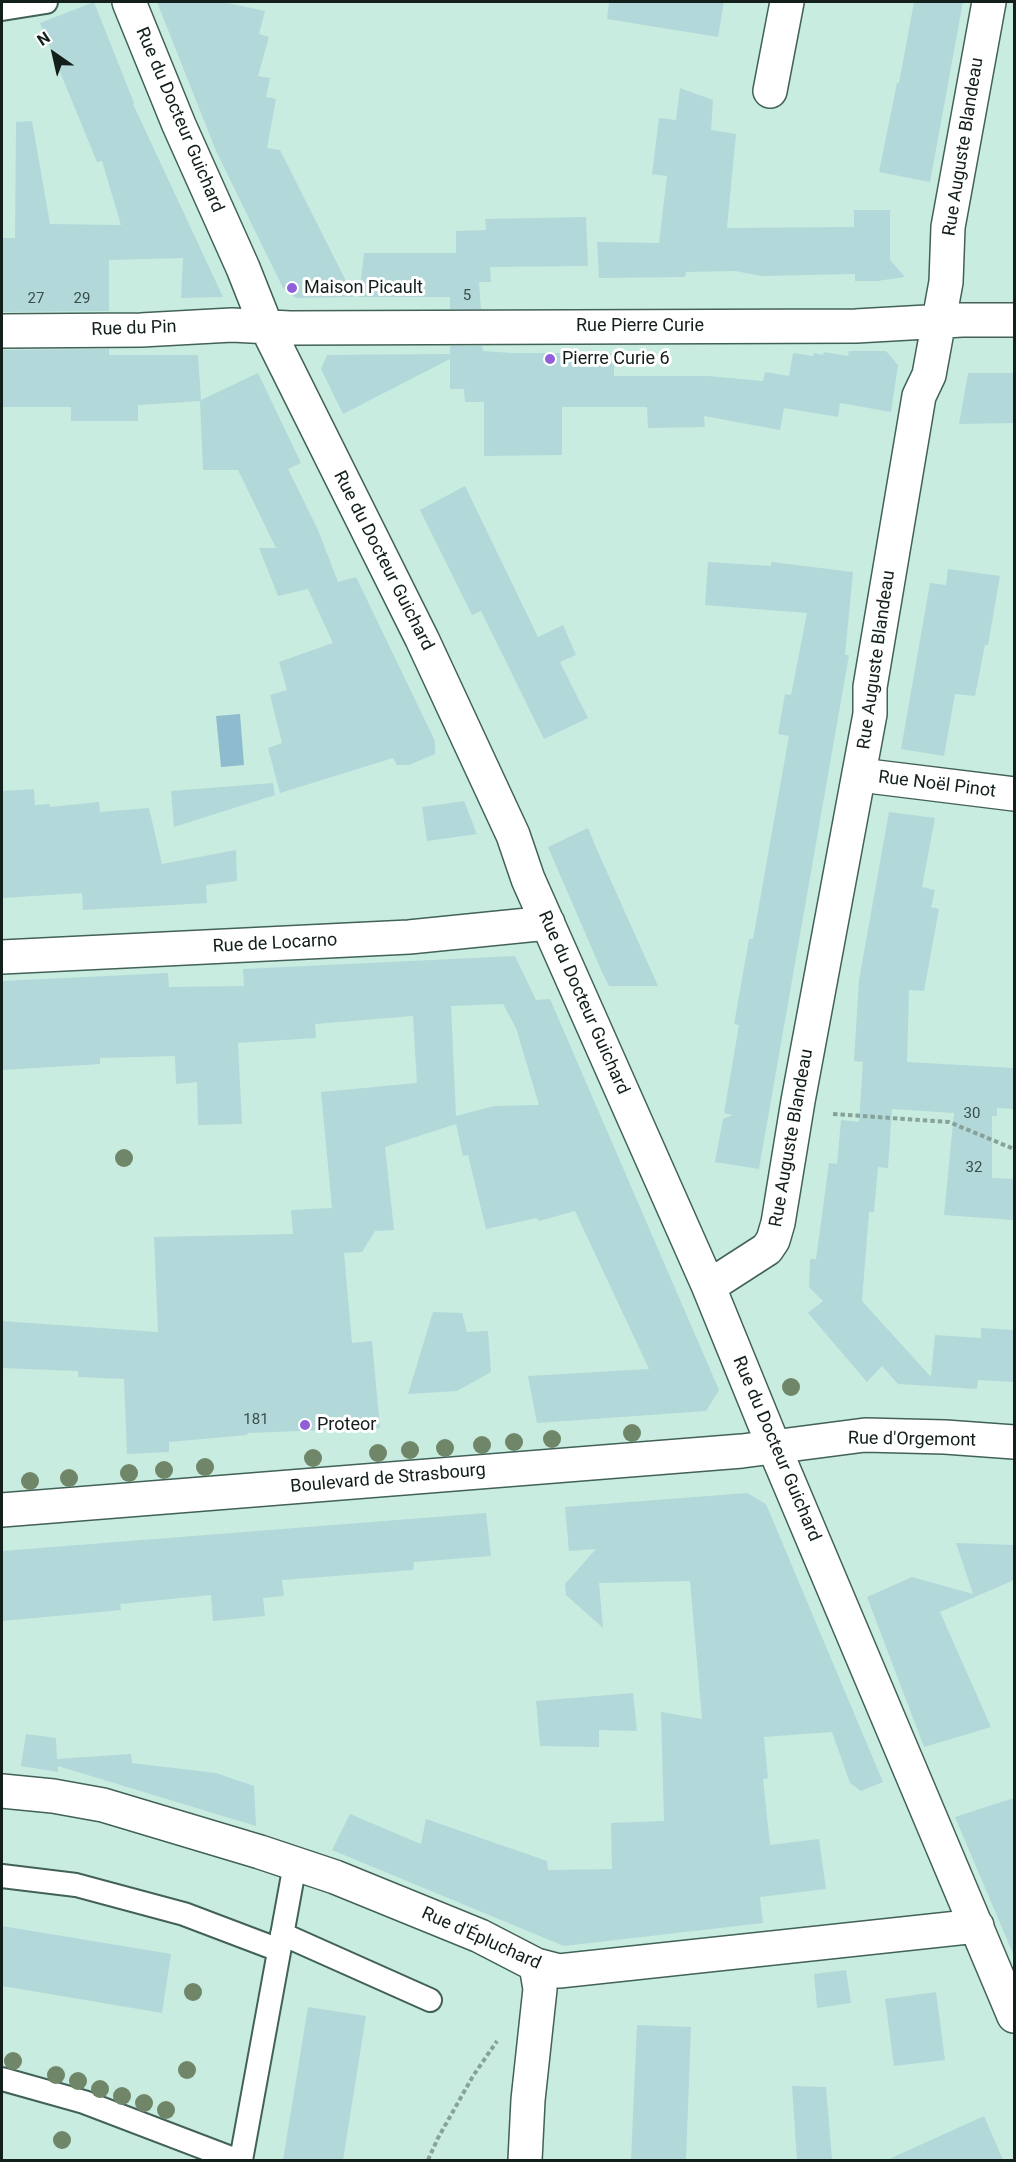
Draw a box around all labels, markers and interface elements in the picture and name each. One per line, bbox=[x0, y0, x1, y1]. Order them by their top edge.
north arrow bbox=[24, 24, 84, 84]
street label: Rue du Docteur Guichard bbox=[130, 24, 228, 216]
text: N bbox=[34, 28, 54, 50]
street label: Rue Auguste Blandeau bbox=[939, 56, 989, 238]
place label: Maison Picault bbox=[304, 277, 423, 299]
marker: Maison Picault bbox=[285, 281, 299, 295]
house number: 5 bbox=[463, 287, 471, 305]
house number: 27 bbox=[28, 290, 44, 308]
house number: 29 bbox=[74, 290, 90, 308]
street label: Rue Pierre Curie bbox=[576, 315, 704, 337]
street label: Rue du Pin bbox=[91, 317, 177, 341]
place label: Pierre Curie 6 bbox=[562, 348, 670, 370]
marker: Pierre Curie 6 bbox=[543, 352, 557, 366]
street label: Rue du Docteur Guichard bbox=[328, 468, 438, 654]
street label: Rue Auguste Blandeau bbox=[854, 569, 900, 751]
street label: Rue Noël Pinot bbox=[877, 767, 997, 803]
street label: Rue du Docteur Guichard bbox=[533, 908, 633, 1098]
street label: Rue de Locarno bbox=[212, 930, 338, 958]
street label: Rue Auguste Blandeau bbox=[766, 1047, 818, 1229]
house number: 30 bbox=[964, 1105, 980, 1123]
house number: 32 bbox=[966, 1159, 982, 1177]
street label: Rue du Docteur Guichard bbox=[727, 1353, 825, 1545]
house number: 181 bbox=[243, 1411, 269, 1429]
place label: Proteor bbox=[317, 1414, 376, 1436]
marker: Proteor bbox=[298, 1418, 312, 1432]
street label: Rue d'Orgemont bbox=[848, 1428, 976, 1452]
street label: Boulevard de Strasbourg bbox=[289, 1460, 487, 1498]
street label: Rue d'Épluchard bbox=[418, 1903, 544, 1975]

